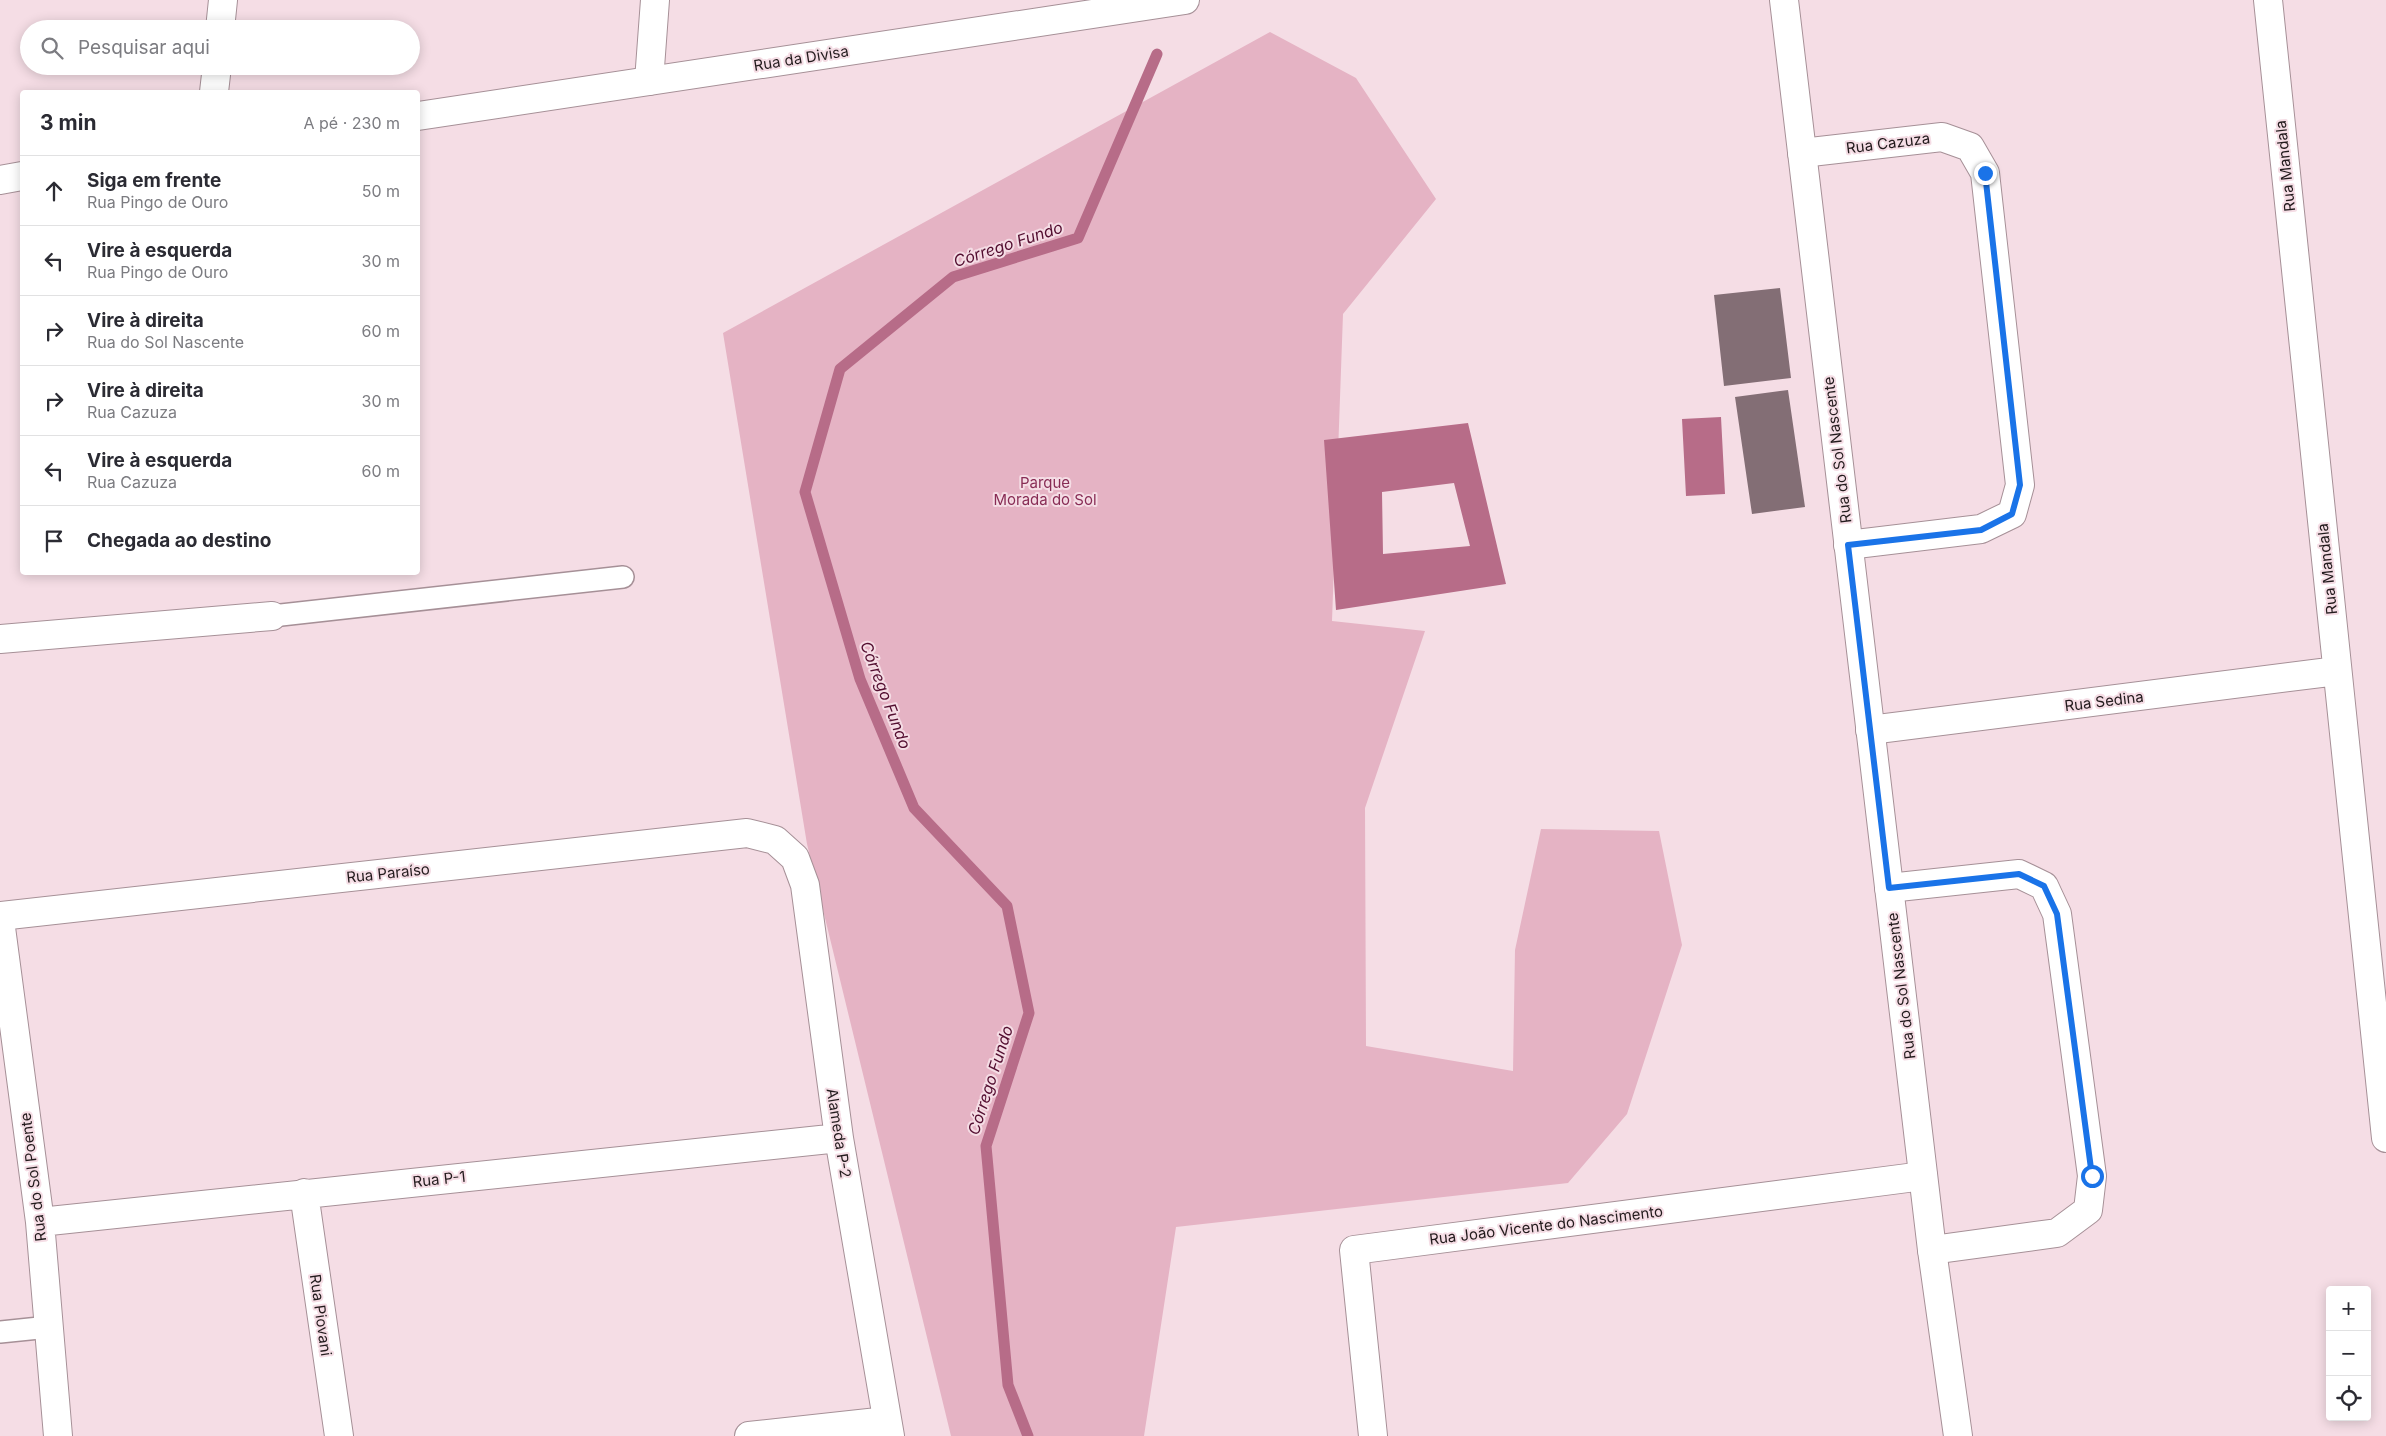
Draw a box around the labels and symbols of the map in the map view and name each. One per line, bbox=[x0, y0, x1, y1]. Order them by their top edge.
street label: Rua da Divisa bbox=[752, 41, 850, 75]
street label: Rua Mandala bbox=[2271, 119, 2299, 213]
street label: Rua Cazuza bbox=[1845, 128, 1931, 158]
route end bbox=[1974, 162, 1997, 185]
water label: Córrego Fundo bbox=[951, 217, 1065, 271]
street label: Rua do Sol Nascente bbox=[1819, 376, 1855, 524]
park label: Parque Morada do Sol bbox=[993, 473, 1097, 509]
street label: Rua Mandala bbox=[2313, 522, 2341, 616]
water label: Córrego Fundo bbox=[856, 638, 916, 752]
street label: Rua Sedina bbox=[2063, 687, 2145, 715]
street label: Rua Paraíso bbox=[345, 859, 431, 887]
street label: Rua do Sol Nascente bbox=[1883, 912, 1919, 1060]
water label: Córrego Fundo bbox=[963, 1023, 1017, 1137]
street label: Alameda P-2 bbox=[823, 1087, 855, 1179]
street label: Rua do Sol Poente bbox=[16, 1112, 50, 1242]
route start bbox=[2081, 1165, 2104, 1188]
street label: Rua P-1 bbox=[412, 1167, 466, 1191]
street label: Rua João Vicente do Nascimento bbox=[1428, 1201, 1664, 1249]
street label: Rua Piovani bbox=[306, 1273, 336, 1357]

